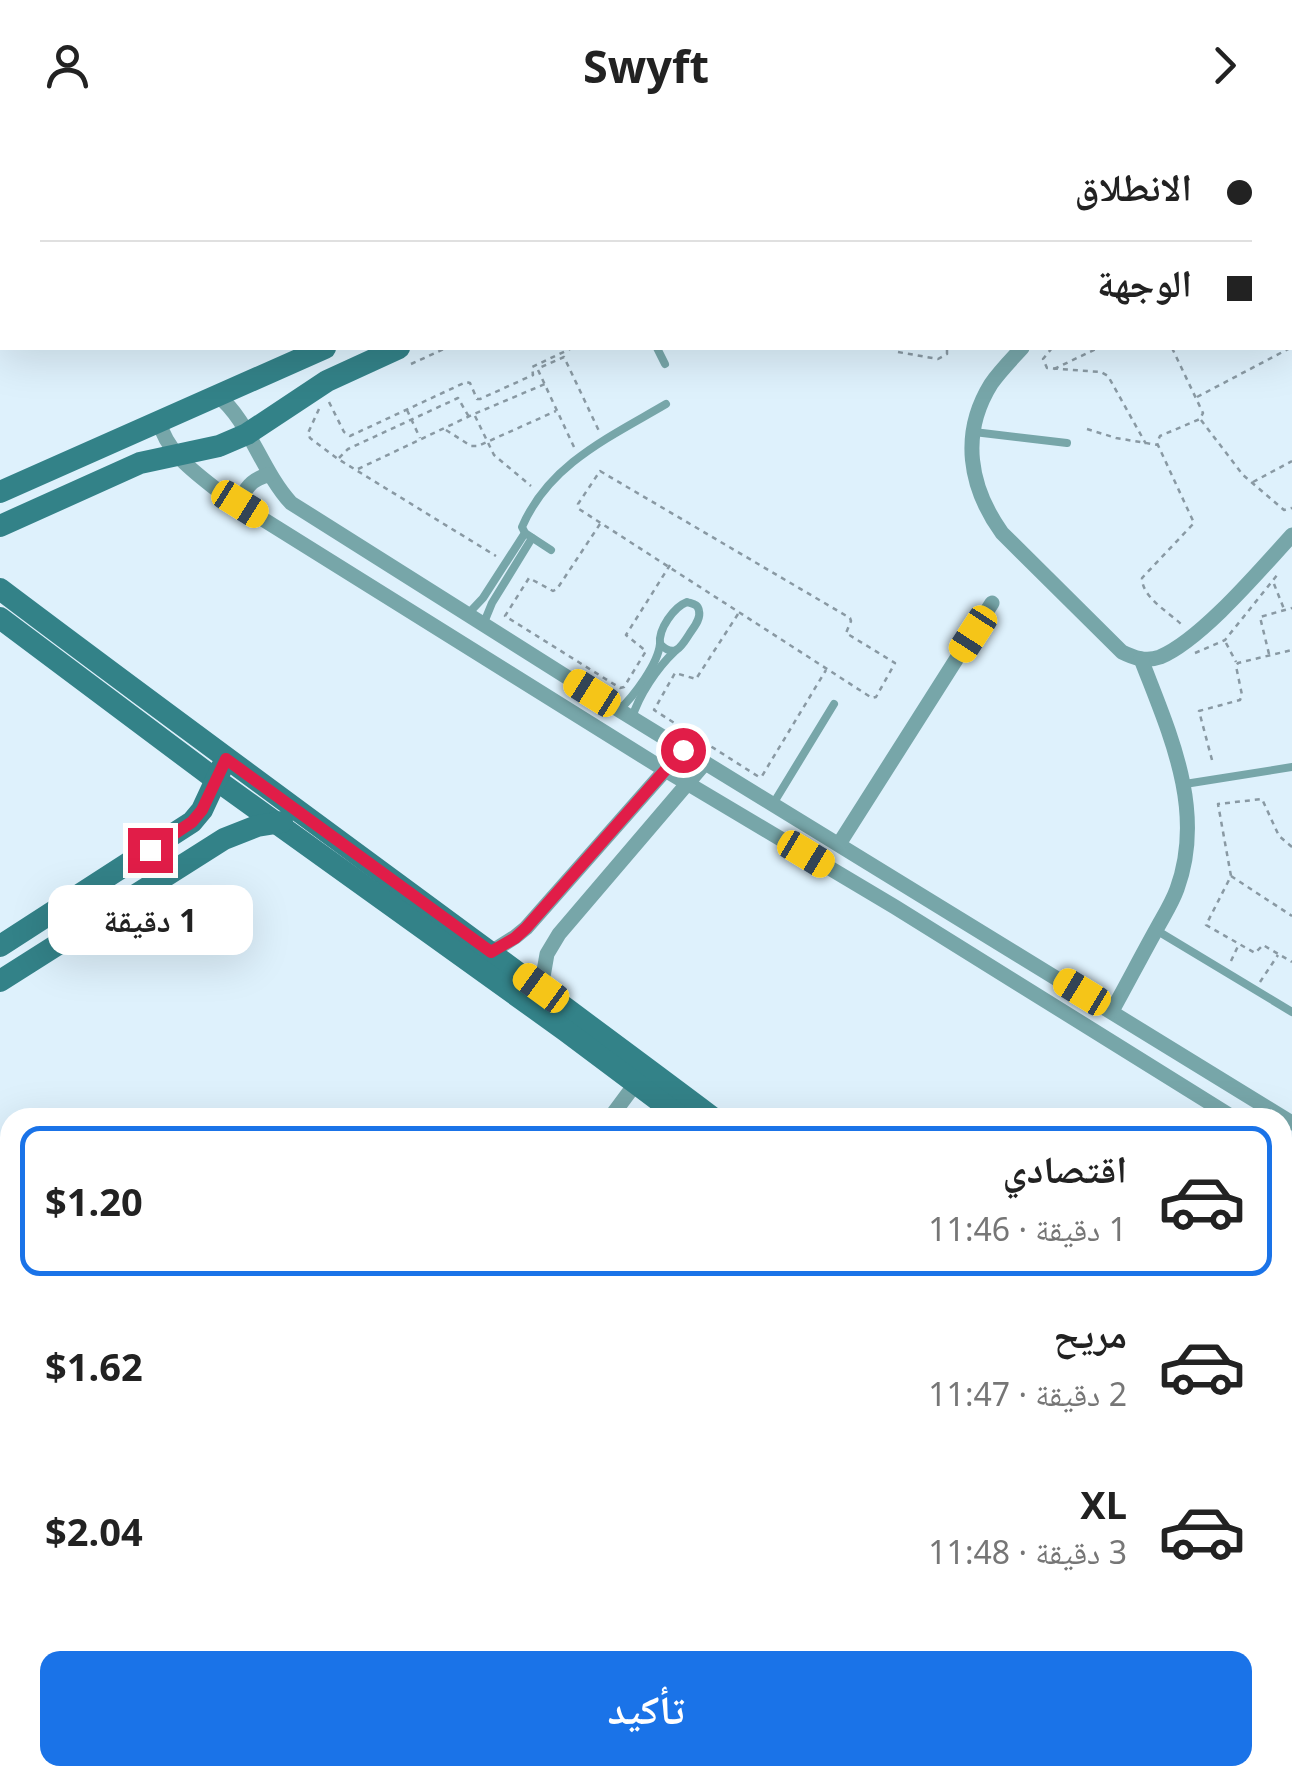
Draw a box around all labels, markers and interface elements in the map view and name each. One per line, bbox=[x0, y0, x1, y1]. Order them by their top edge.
text: Swyft bbox=[583, 35, 709, 96]
icon: person bbox=[40, 38, 95, 93]
icon: forward bbox=[1197, 38, 1252, 93]
text: الانطلاق bbox=[1074, 160, 1192, 212]
text: الوجهة bbox=[1097, 256, 1192, 308]
car bbox=[207, 475, 273, 533]
car bbox=[944, 601, 1002, 667]
car bbox=[559, 664, 625, 722]
route start bbox=[661, 728, 706, 773]
car bbox=[773, 826, 839, 882]
route end bbox=[128, 828, 173, 873]
callout: 1 دقيقة bbox=[48, 885, 252, 955]
text: 1 دقيقة bbox=[104, 898, 197, 941]
car bbox=[508, 958, 574, 1018]
car bbox=[1049, 964, 1115, 1020]
text: اقتصادي bbox=[1003, 1142, 1127, 1194]
icon: car bbox=[1157, 1156, 1247, 1246]
text: $1.20 bbox=[45, 1175, 143, 1227]
text: 1 دقيقة · 11:46 bbox=[928, 1207, 1127, 1250]
text: مريح bbox=[1053, 1307, 1127, 1359]
icon: car bbox=[1157, 1321, 1247, 1411]
text: $1.62 bbox=[45, 1340, 143, 1392]
text: 2 دقيقة · 11:47 bbox=[928, 1372, 1127, 1415]
text: XL bbox=[1080, 1478, 1127, 1530]
icon: car bbox=[1157, 1486, 1247, 1576]
text: $2.04 bbox=[45, 1505, 143, 1557]
text: 3 دقيقة · 11:48 bbox=[928, 1530, 1127, 1573]
button: تأكيد bbox=[40, 1651, 1252, 1766]

